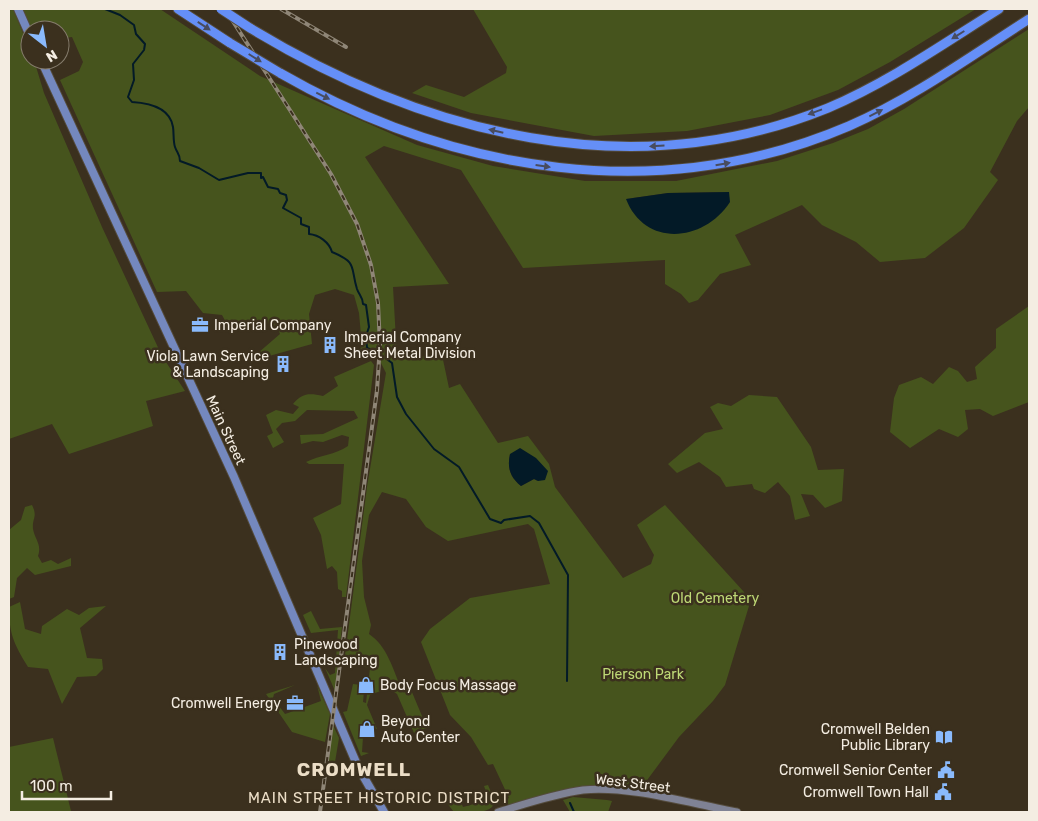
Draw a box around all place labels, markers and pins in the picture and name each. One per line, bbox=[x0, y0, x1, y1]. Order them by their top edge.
office icon: Imperial Company bbox=[190, 315, 210, 335]
place label: Imperial Company bbox=[214, 317, 332, 334]
place label: Imperial Company Sheet Metal Division bbox=[344, 329, 476, 362]
building icon: Imperial Company Sheet Metal Division bbox=[320, 335, 340, 355]
place label: Viola Lawn Service & Landscaping bbox=[147, 348, 269, 381]
building icon: Viola Lawn Service & Landscaping bbox=[273, 354, 293, 374]
place label: Pinewood Landscaping bbox=[294, 636, 378, 669]
building icon: Pinewood Landscaping bbox=[270, 642, 290, 662]
shop icon: Body Focus Massage bbox=[356, 675, 376, 695]
place label: Body Focus Massage bbox=[380, 677, 516, 694]
office icon: Cromwell Energy bbox=[285, 693, 305, 713]
place label: Cromwell Energy bbox=[171, 695, 281, 712]
place label: Beyond Auto Center bbox=[381, 713, 461, 746]
shop icon: Beyond Auto Center bbox=[357, 719, 377, 739]
place label: Cromwell Belden Public Library bbox=[821, 721, 930, 754]
library icon: Cromwell Belden Public Library bbox=[934, 727, 954, 747]
public building icon: Cromwell Senior Center bbox=[936, 760, 956, 780]
place label: Cromwell Senior Center bbox=[779, 762, 933, 779]
public building icon: Cromwell Town Hall bbox=[933, 782, 953, 802]
place label: Cromwell Town Hall bbox=[803, 784, 929, 801]

